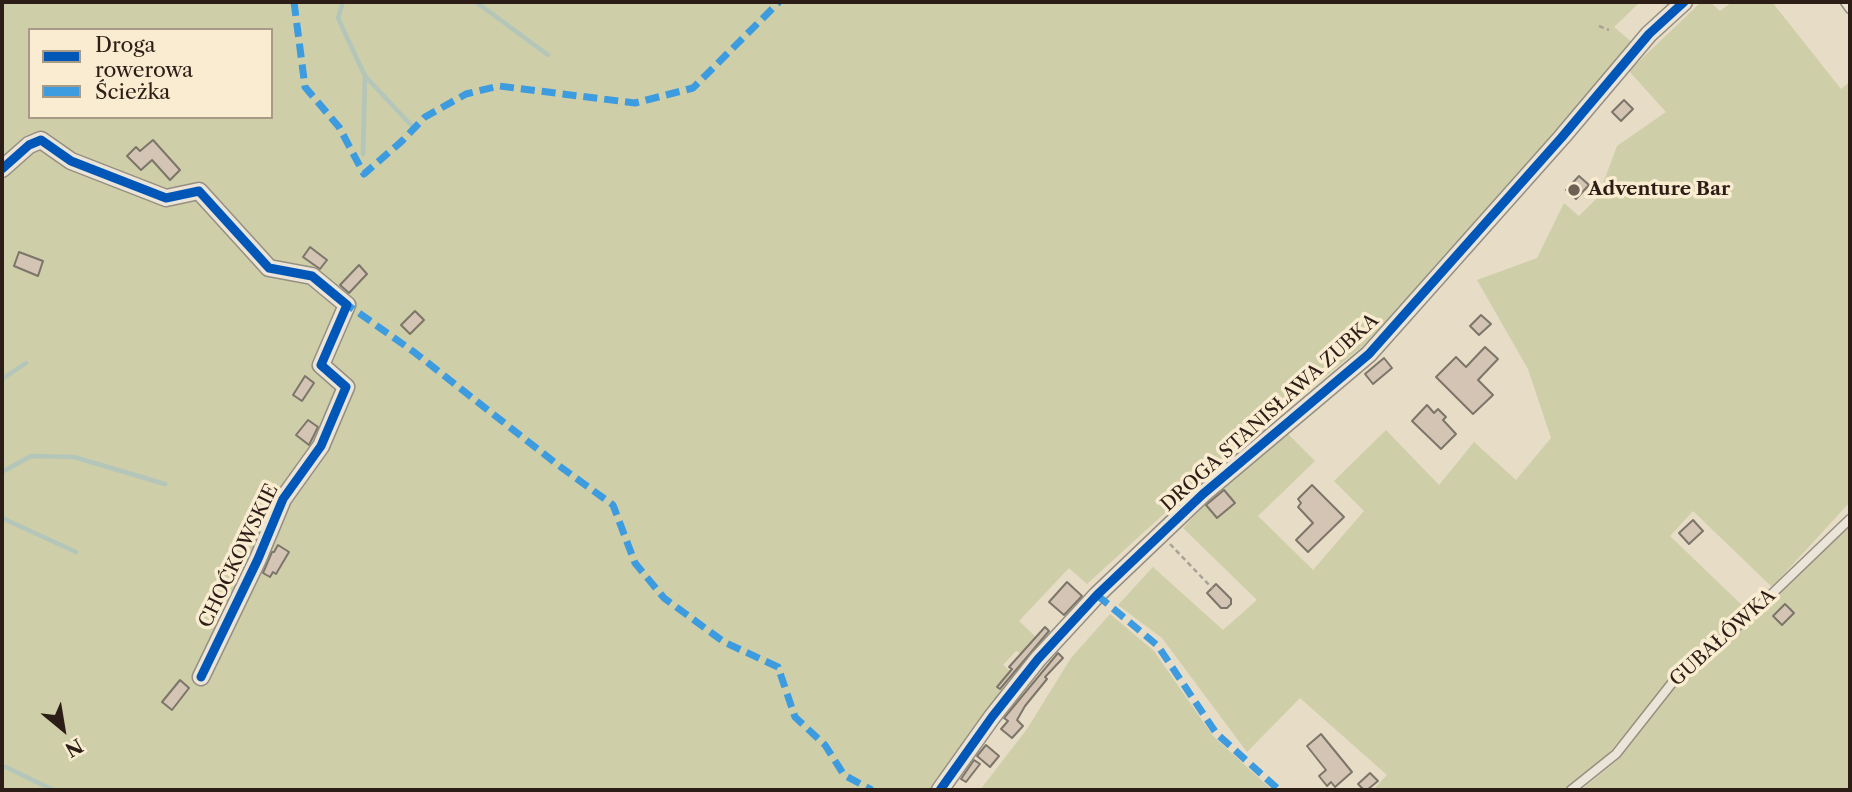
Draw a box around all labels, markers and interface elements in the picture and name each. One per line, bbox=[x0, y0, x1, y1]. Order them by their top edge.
legend bbox=[28, 28, 273, 119]
text: Droga rowerowa bbox=[95, 32, 193, 82]
text: Ścieżka bbox=[95, 79, 170, 104]
place label: Adventure Bar bbox=[1588, 179, 1730, 201]
marker: Adventure Bar bbox=[1566, 182, 1582, 198]
street label: DROGA STANISŁAWA ZUBKA bbox=[1157, 309, 1383, 517]
street label: CHOĆKOWSKIE bbox=[194, 480, 284, 632]
street label: GUBAŁÓWKA bbox=[1665, 585, 1781, 691]
north arrow bbox=[28, 694, 98, 764]
text: N bbox=[61, 734, 87, 762]

